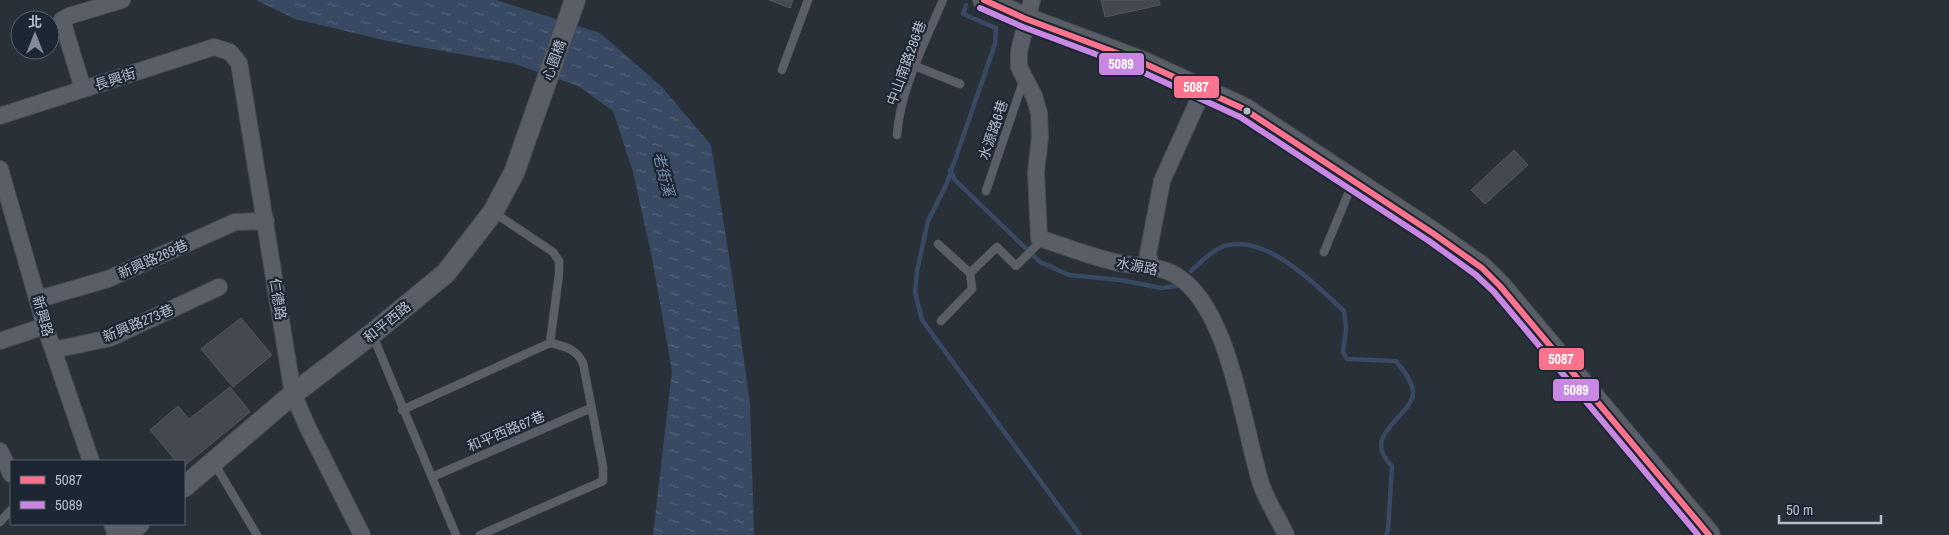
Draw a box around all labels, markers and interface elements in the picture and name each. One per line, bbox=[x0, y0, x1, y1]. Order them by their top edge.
north arrow bbox=[10, 10, 60, 60]
text: 北 bbox=[28, 13, 42, 31]
street label: 中山南路286巷 bbox=[882, 18, 930, 108]
street label: 心園橋 bbox=[538, 37, 570, 83]
line badge: 5089 bbox=[1098, 52, 1145, 76]
text: 5089 bbox=[1108, 55, 1134, 73]
street label: 長興街 bbox=[92, 64, 138, 94]
line badge: 5087 bbox=[1173, 75, 1220, 99]
text: 5087 bbox=[1183, 78, 1209, 96]
street label: 水源路6巷 bbox=[974, 98, 1012, 162]
unlabelled marker bbox=[1242, 106, 1252, 116]
water label: 老街溪 bbox=[648, 150, 680, 200]
street label: 新興路269巷 bbox=[115, 235, 191, 283]
street label: 水源路 bbox=[1115, 253, 1159, 279]
street label: 仁德路 bbox=[266, 277, 290, 321]
street label: 新興路 bbox=[29, 293, 57, 339]
street label: 和平西路 bbox=[360, 297, 414, 347]
street label: 新興路273巷 bbox=[100, 300, 176, 346]
line badge: 5087 bbox=[1538, 347, 1585, 371]
text: 5087 bbox=[1548, 350, 1574, 368]
line badge: 5089 bbox=[1552, 378, 1600, 402]
text: 5089 bbox=[1563, 381, 1589, 399]
street label: 和平西路67巷 bbox=[464, 407, 548, 455]
legend bbox=[10, 460, 185, 525]
text: 5087 bbox=[55, 469, 83, 490]
scale bar bbox=[1779, 492, 1882, 524]
text: 5089 bbox=[55, 494, 83, 515]
text: 50 m bbox=[1786, 499, 1813, 520]

